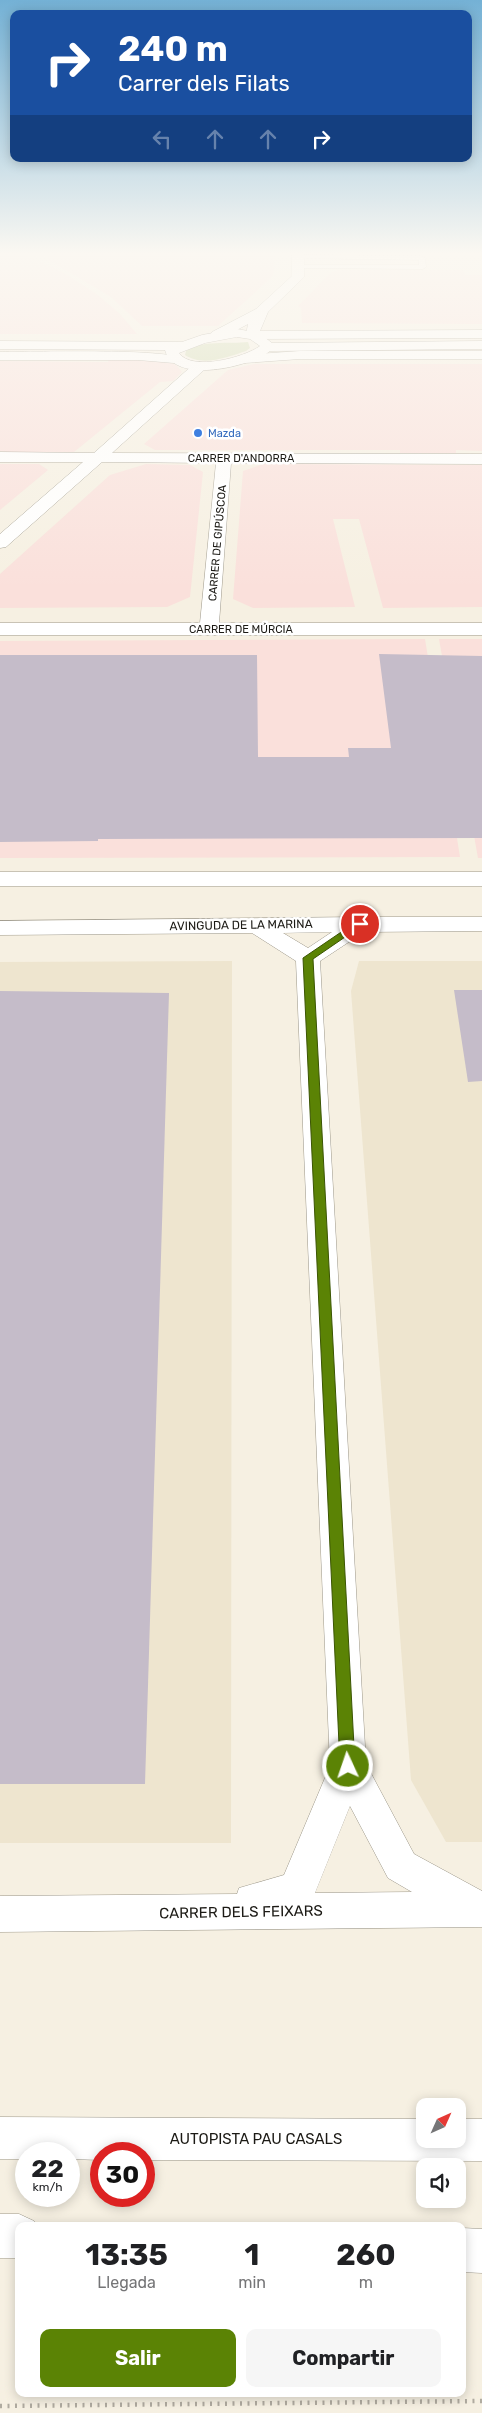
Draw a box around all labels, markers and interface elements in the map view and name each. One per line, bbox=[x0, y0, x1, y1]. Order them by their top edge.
text: 240 m bbox=[118, 28, 228, 70]
icon: right bbox=[35, 30, 100, 95]
text: Carrer dels Filats bbox=[118, 70, 290, 97]
icon: left bbox=[148, 125, 176, 153]
icon: ahead bbox=[201, 125, 229, 153]
icon: ahead bbox=[254, 125, 282, 153]
icon: right bbox=[307, 125, 335, 153]
marker: Mazda bbox=[192, 427, 204, 439]
place label: Mazda bbox=[208, 427, 241, 440]
street label: CARRER D'ANDORRA bbox=[188, 452, 295, 465]
street label: CARRER DE GIPÚSCOA bbox=[206, 484, 229, 602]
street label: CARRER DE MÚRCIA bbox=[189, 623, 294, 636]
pin bbox=[339, 903, 381, 945]
icon: arrive bbox=[346, 910, 374, 938]
street label: AVINGUDA DE LA MARINA bbox=[169, 917, 313, 933]
position arrow bbox=[321, 1739, 373, 1791]
street label: CARRER DELS FEIXARS bbox=[159, 1902, 323, 1922]
north arrow bbox=[416, 2098, 466, 2148]
map controls bbox=[416, 2098, 466, 2208]
street label: AUTOPISTA PAU CASALS bbox=[170, 2130, 342, 2148]
speed limit sign: 30 bbox=[90, 2142, 155, 2207]
text: 22 bbox=[31, 2154, 64, 2183]
button: sound bbox=[416, 2158, 466, 2208]
text: km/h bbox=[33, 2180, 62, 2194]
text: 13:35 bbox=[85, 2237, 168, 2273]
text: 1 bbox=[245, 2237, 260, 2273]
text: 260 bbox=[336, 2237, 396, 2273]
text: Llegada bbox=[97, 2273, 156, 2292]
text: min bbox=[238, 2273, 266, 2292]
text: m bbox=[359, 2273, 373, 2292]
button: Salir bbox=[40, 2329, 236, 2387]
button: Compartir bbox=[246, 2329, 441, 2387]

